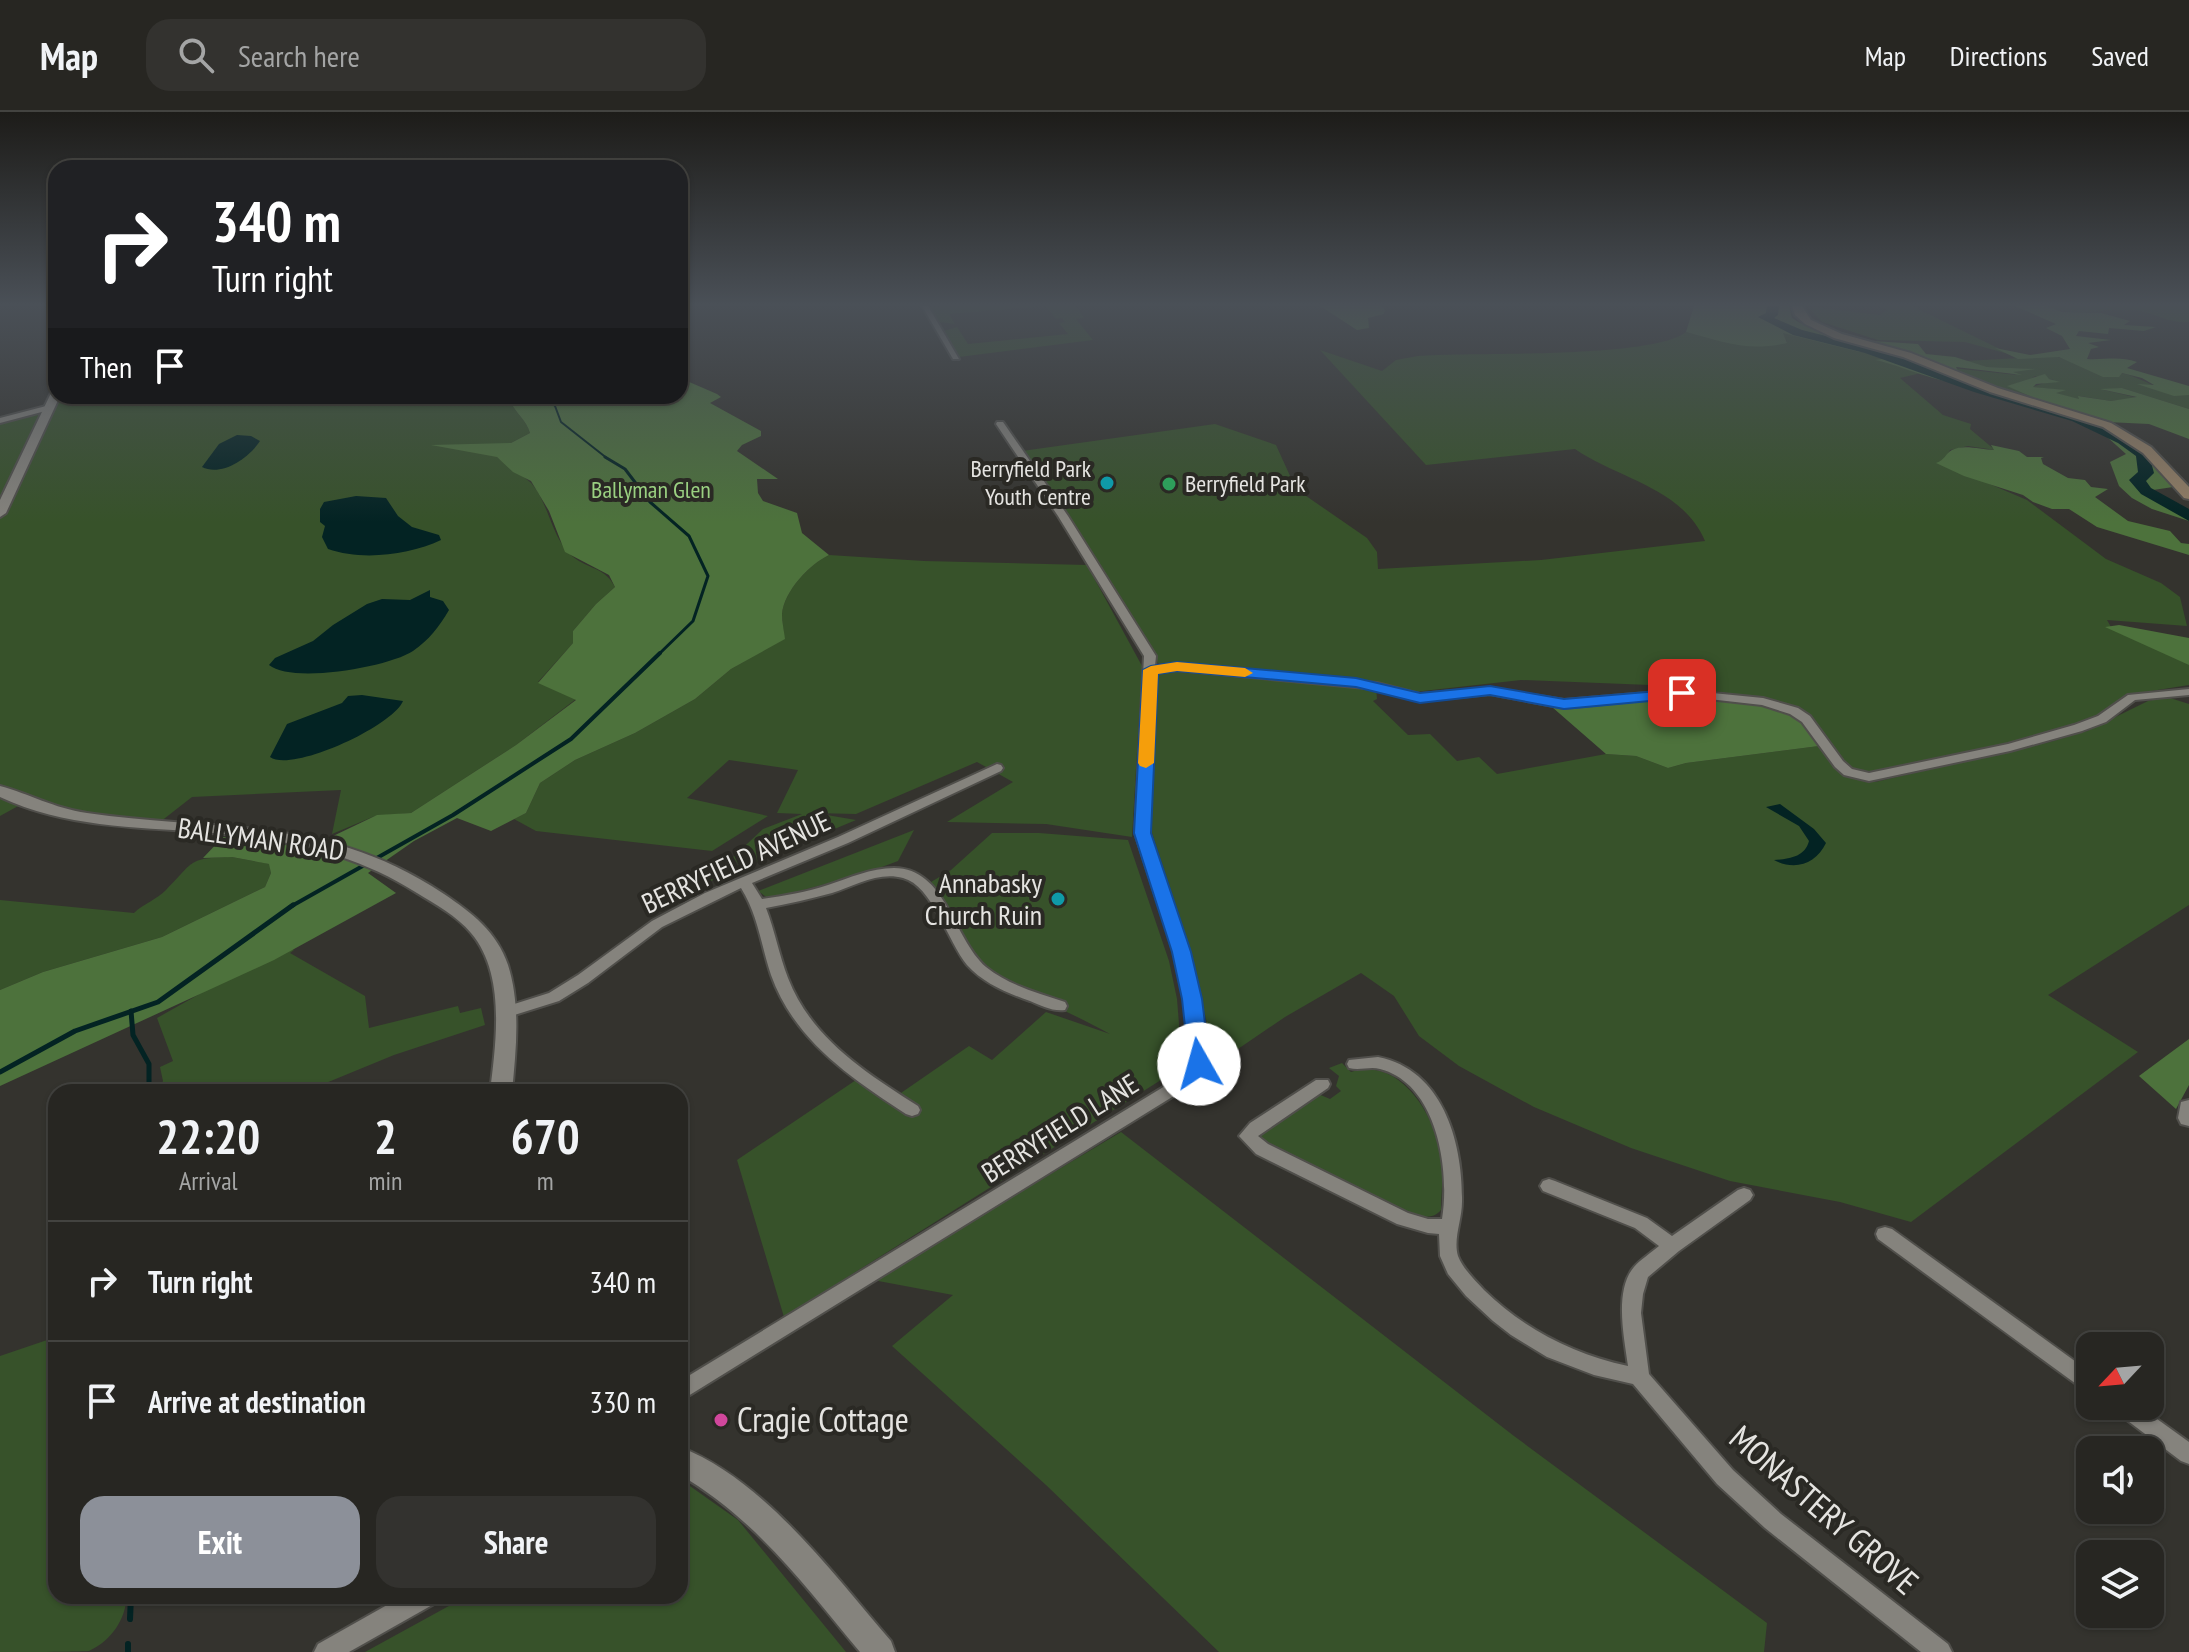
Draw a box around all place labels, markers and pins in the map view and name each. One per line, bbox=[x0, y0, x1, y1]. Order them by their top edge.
place label: Berryfield Park Youth Centre bbox=[970, 453, 1092, 512]
place label: Berryfield Park bbox=[1185, 468, 1306, 499]
marker: Berryfield Park Youth Centre bbox=[1098, 474, 1116, 492]
marker: Berryfield Park bbox=[1160, 475, 1178, 493]
pin bbox=[1648, 659, 1716, 727]
place label: Annabasky Church Ruin bbox=[925, 864, 1042, 933]
marker: Annabasky Church Ruin bbox=[1049, 890, 1067, 908]
place label: Cragie Cottage bbox=[737, 1397, 909, 1441]
marker: Cragie Cottage bbox=[712, 1411, 730, 1429]

